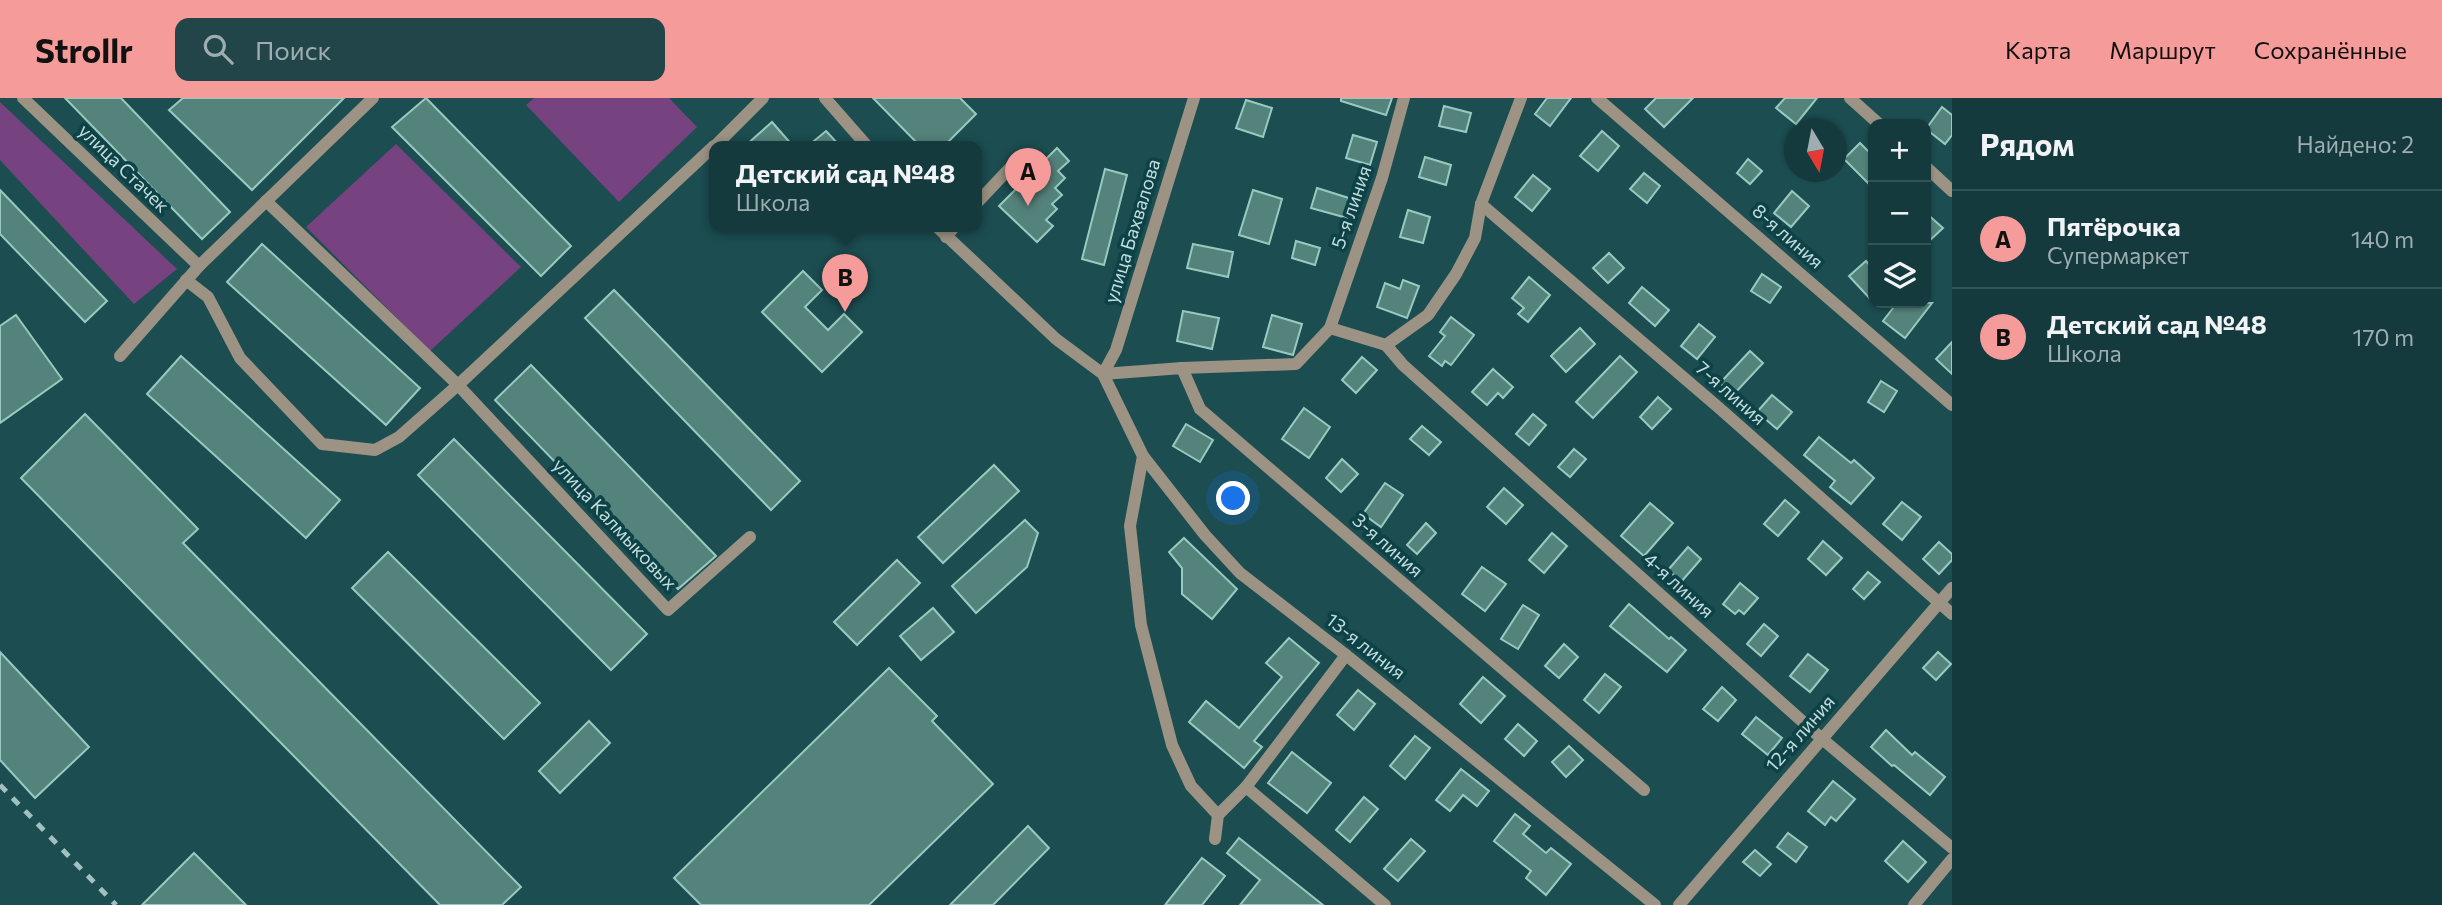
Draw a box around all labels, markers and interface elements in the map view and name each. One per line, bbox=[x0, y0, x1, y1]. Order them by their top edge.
search box bbox=[175, 18, 665, 81]
text: Strollr bbox=[35, 29, 133, 70]
icon: search bbox=[199, 30, 237, 68]
text: Поиск bbox=[255, 34, 332, 65]
text: Карта bbox=[2005, 35, 2071, 64]
text: Маршрут bbox=[2109, 35, 2216, 64]
text: Сохранённые bbox=[2254, 35, 2407, 64]
street label: улица Стачек bbox=[74, 119, 175, 217]
north arrow bbox=[1784, 119, 1847, 182]
map controls bbox=[1868, 119, 1931, 308]
button: + bbox=[1868, 119, 1931, 182]
text: Рядом bbox=[1980, 125, 2074, 162]
text: Найдено: 2 bbox=[2297, 130, 2414, 158]
popup bbox=[709, 141, 982, 232]
pin: A bbox=[1005, 148, 1051, 206]
street label: улица Бахвалова bbox=[1099, 156, 1164, 306]
text: Детский сад №48 bbox=[736, 157, 955, 188]
street label: 5-я линия bbox=[1326, 162, 1375, 251]
button: − bbox=[1868, 182, 1931, 245]
text: Школа bbox=[736, 188, 810, 216]
street label: 8-я линия bbox=[1748, 198, 1829, 273]
text: Пятёрочка bbox=[2047, 210, 2180, 241]
text: A bbox=[1995, 225, 2011, 253]
text: 140 m bbox=[2351, 225, 2414, 253]
text: Супермаркет bbox=[2047, 241, 2189, 269]
button: layers bbox=[1868, 245, 1931, 308]
pin: B bbox=[822, 254, 868, 312]
text: Детский сад №48 bbox=[2047, 308, 2267, 339]
text: B bbox=[1995, 323, 2011, 351]
text: 170 m bbox=[2353, 323, 2414, 351]
text: Школа bbox=[2047, 339, 2122, 367]
street label: 7-я линия bbox=[1692, 356, 1771, 429]
street label: улица Калмыковых bbox=[548, 453, 682, 594]
your location bbox=[1216, 481, 1250, 515]
street label: 3-я линия bbox=[1348, 508, 1428, 582]
street label: 4-я линия bbox=[1639, 547, 1719, 622]
street label: 13-я линия bbox=[1322, 608, 1410, 684]
street label: 12-я линия bbox=[1760, 690, 1839, 776]

